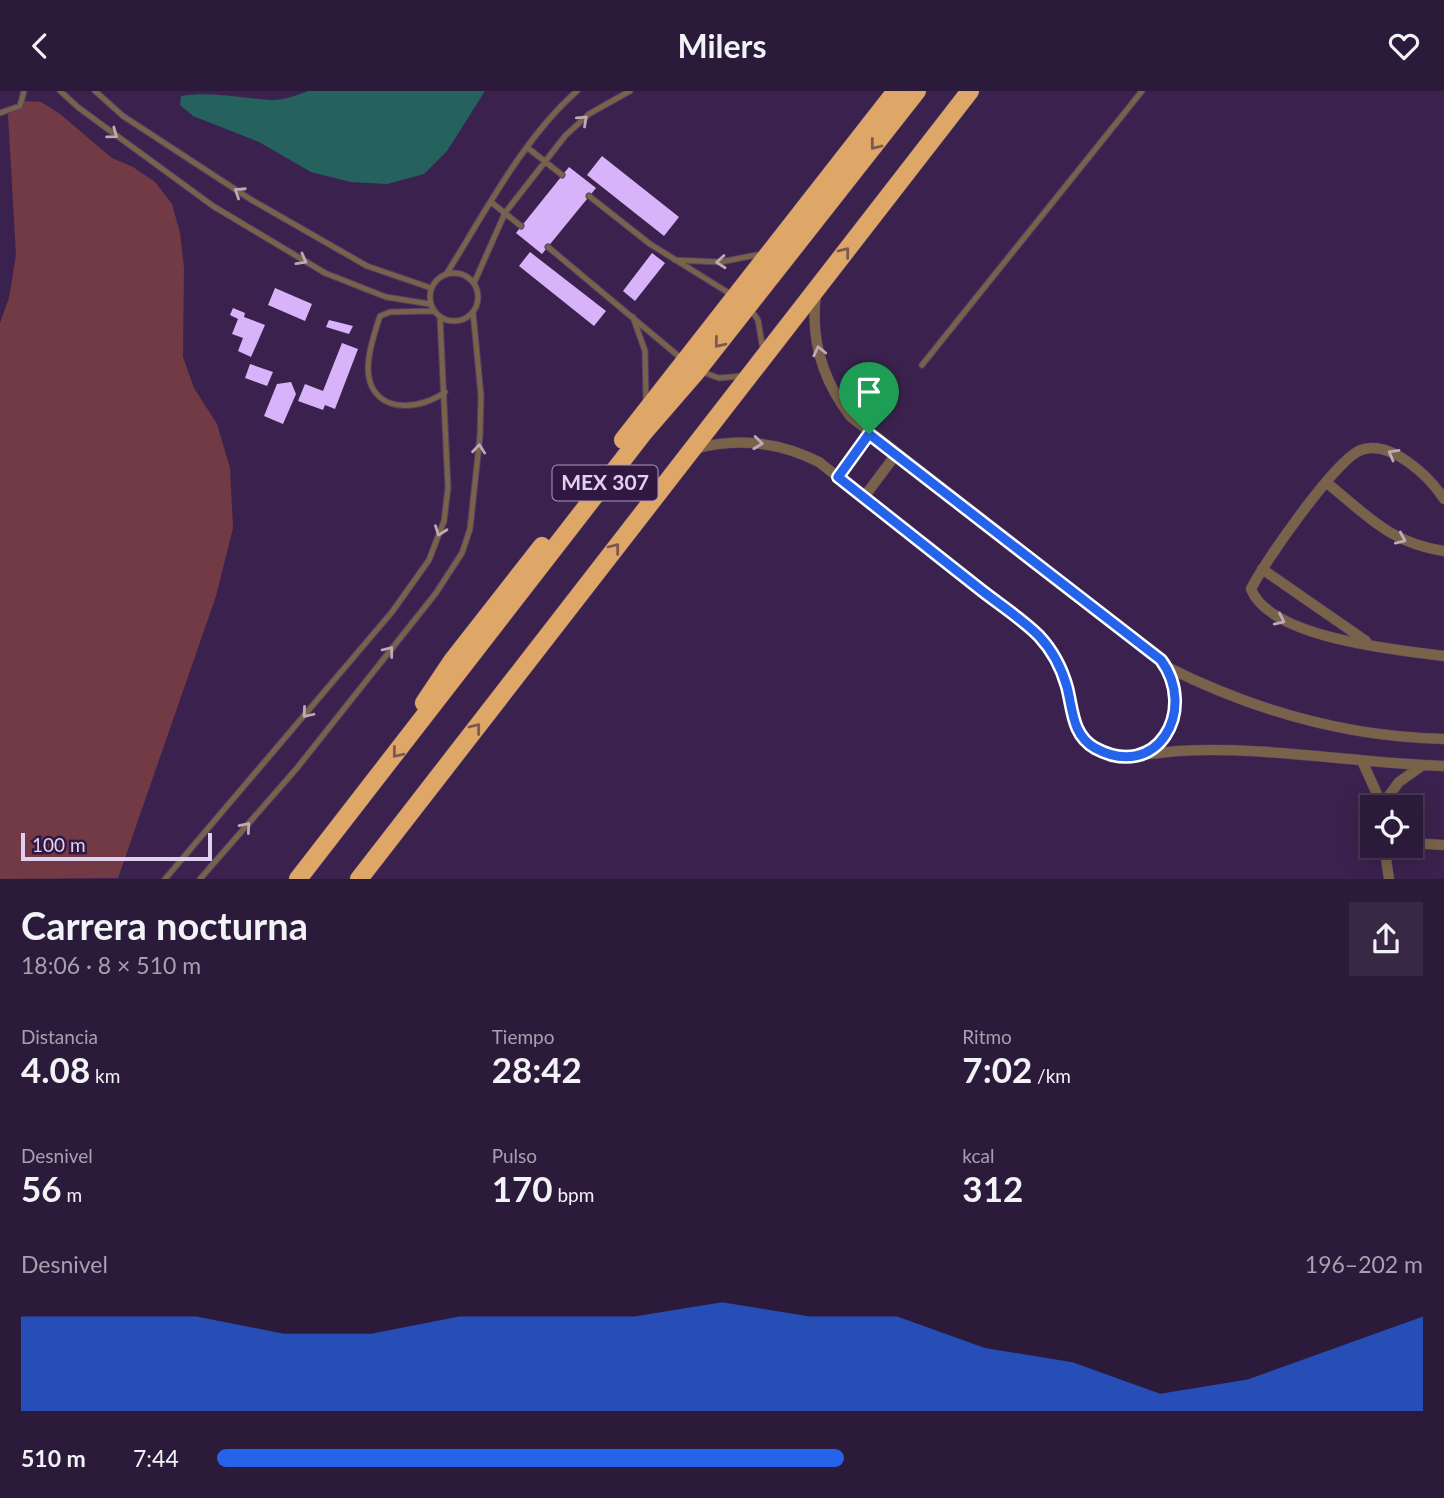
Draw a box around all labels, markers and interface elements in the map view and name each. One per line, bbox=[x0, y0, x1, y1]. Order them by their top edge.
text: Milers bbox=[677, 26, 767, 65]
icon: back bbox=[21, 27, 59, 65]
icon: heart bbox=[1385, 27, 1423, 65]
one-way arrow bbox=[575, 116, 588, 128]
one-way arrow bbox=[105, 125, 118, 138]
one-way arrow bbox=[871, 137, 884, 150]
one-way arrow bbox=[234, 188, 247, 200]
one-way arrow bbox=[836, 248, 849, 260]
one-way arrow bbox=[295, 252, 307, 265]
one-way arrow bbox=[715, 254, 726, 269]
one-way arrow bbox=[715, 336, 728, 348]
one-way arrow bbox=[812, 345, 827, 357]
pin bbox=[839, 362, 899, 434]
icon: arrive bbox=[850, 373, 888, 411]
one-way arrow bbox=[753, 435, 764, 450]
one-way arrow bbox=[471, 444, 486, 455]
one-way arrow bbox=[1388, 449, 1400, 462]
road number: MEX 307 bbox=[552, 465, 658, 501]
one-way arrow bbox=[434, 524, 448, 536]
one-way arrow bbox=[1393, 531, 1406, 545]
one-way arrow bbox=[607, 543, 620, 556]
one-way arrow bbox=[1273, 611, 1285, 625]
one-way arrow bbox=[381, 647, 394, 659]
one-way arrow bbox=[303, 705, 315, 718]
one-way arrow bbox=[467, 723, 480, 736]
one-way arrow bbox=[393, 745, 405, 758]
map controls bbox=[1360, 795, 1423, 858]
button: locate bbox=[1360, 795, 1423, 858]
one-way arrow bbox=[237, 822, 250, 835]
scale bar bbox=[21, 829, 212, 861]
text: 100 m bbox=[32, 833, 86, 856]
text: Carrera nocturna bbox=[21, 902, 308, 948]
button: share bbox=[1349, 902, 1423, 976]
text: 18:06 · 8 × 510 m bbox=[21, 951, 201, 979]
text: Distancia bbox=[21, 1025, 98, 1048]
text: Tiempo bbox=[492, 1025, 554, 1048]
text: Ritmo bbox=[962, 1025, 1012, 1048]
text: 4.08 bbox=[21, 1048, 90, 1090]
text: 28:42 bbox=[492, 1048, 582, 1090]
text: 7:02 bbox=[962, 1048, 1032, 1090]
text: km bbox=[90, 1064, 120, 1087]
text: /km bbox=[1032, 1064, 1071, 1087]
text: Desnivel bbox=[21, 1144, 93, 1167]
text: Pulso bbox=[492, 1144, 537, 1167]
text: kcal bbox=[962, 1144, 994, 1167]
text: 56 bbox=[21, 1167, 62, 1209]
text: 170 bbox=[492, 1167, 553, 1209]
text: 312 bbox=[962, 1167, 1023, 1209]
text: m bbox=[62, 1183, 82, 1206]
text: bpm bbox=[553, 1183, 594, 1206]
text: Desnivel bbox=[21, 1250, 108, 1278]
text: 196–202 m bbox=[1305, 1250, 1423, 1278]
text: 510 m bbox=[21, 1444, 86, 1472]
text: 7:44 bbox=[133, 1444, 179, 1472]

